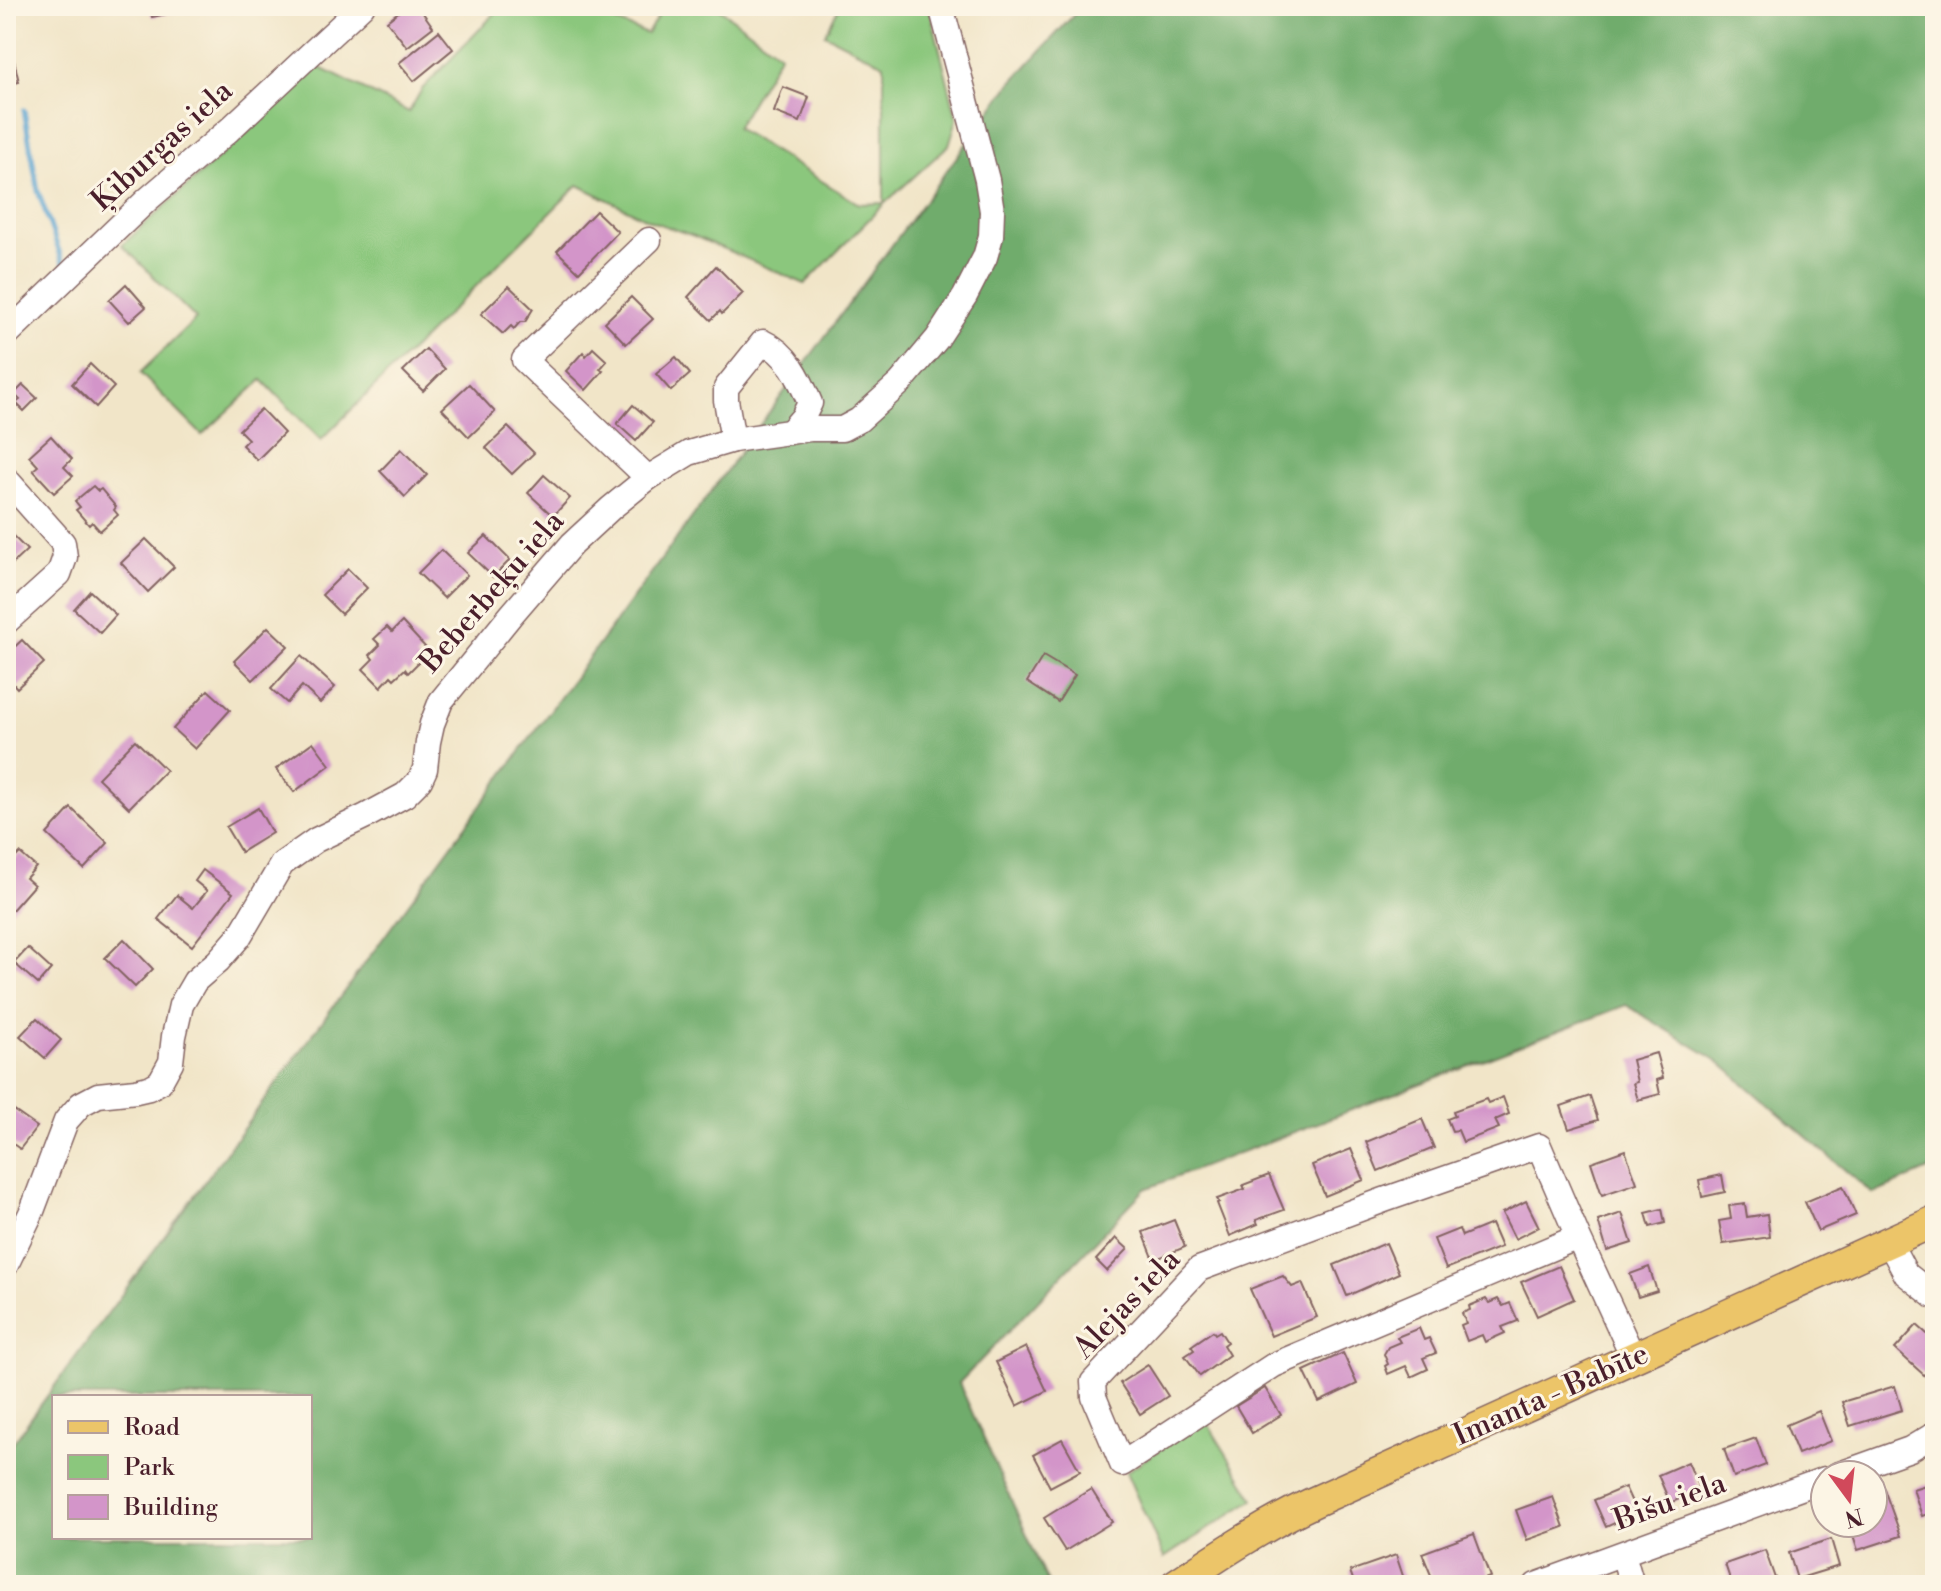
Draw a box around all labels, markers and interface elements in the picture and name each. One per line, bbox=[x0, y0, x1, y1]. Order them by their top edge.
street label: Ķiburgas iela bbox=[83, 72, 241, 220]
street label: Beberbeķu iela bbox=[411, 503, 573, 682]
street label: Alejas iela bbox=[1065, 1241, 1189, 1368]
street label: Imanta - Babīte bbox=[1448, 1335, 1654, 1455]
legend bbox=[52, 1395, 312, 1539]
text: Road bbox=[124, 1413, 180, 1443]
text: Park bbox=[124, 1453, 175, 1483]
north arrow bbox=[1809, 1459, 1889, 1539]
street label: Bišu iela bbox=[1608, 1464, 1732, 1540]
text: Building bbox=[123, 1493, 218, 1523]
text: N bbox=[1841, 1502, 1866, 1532]

